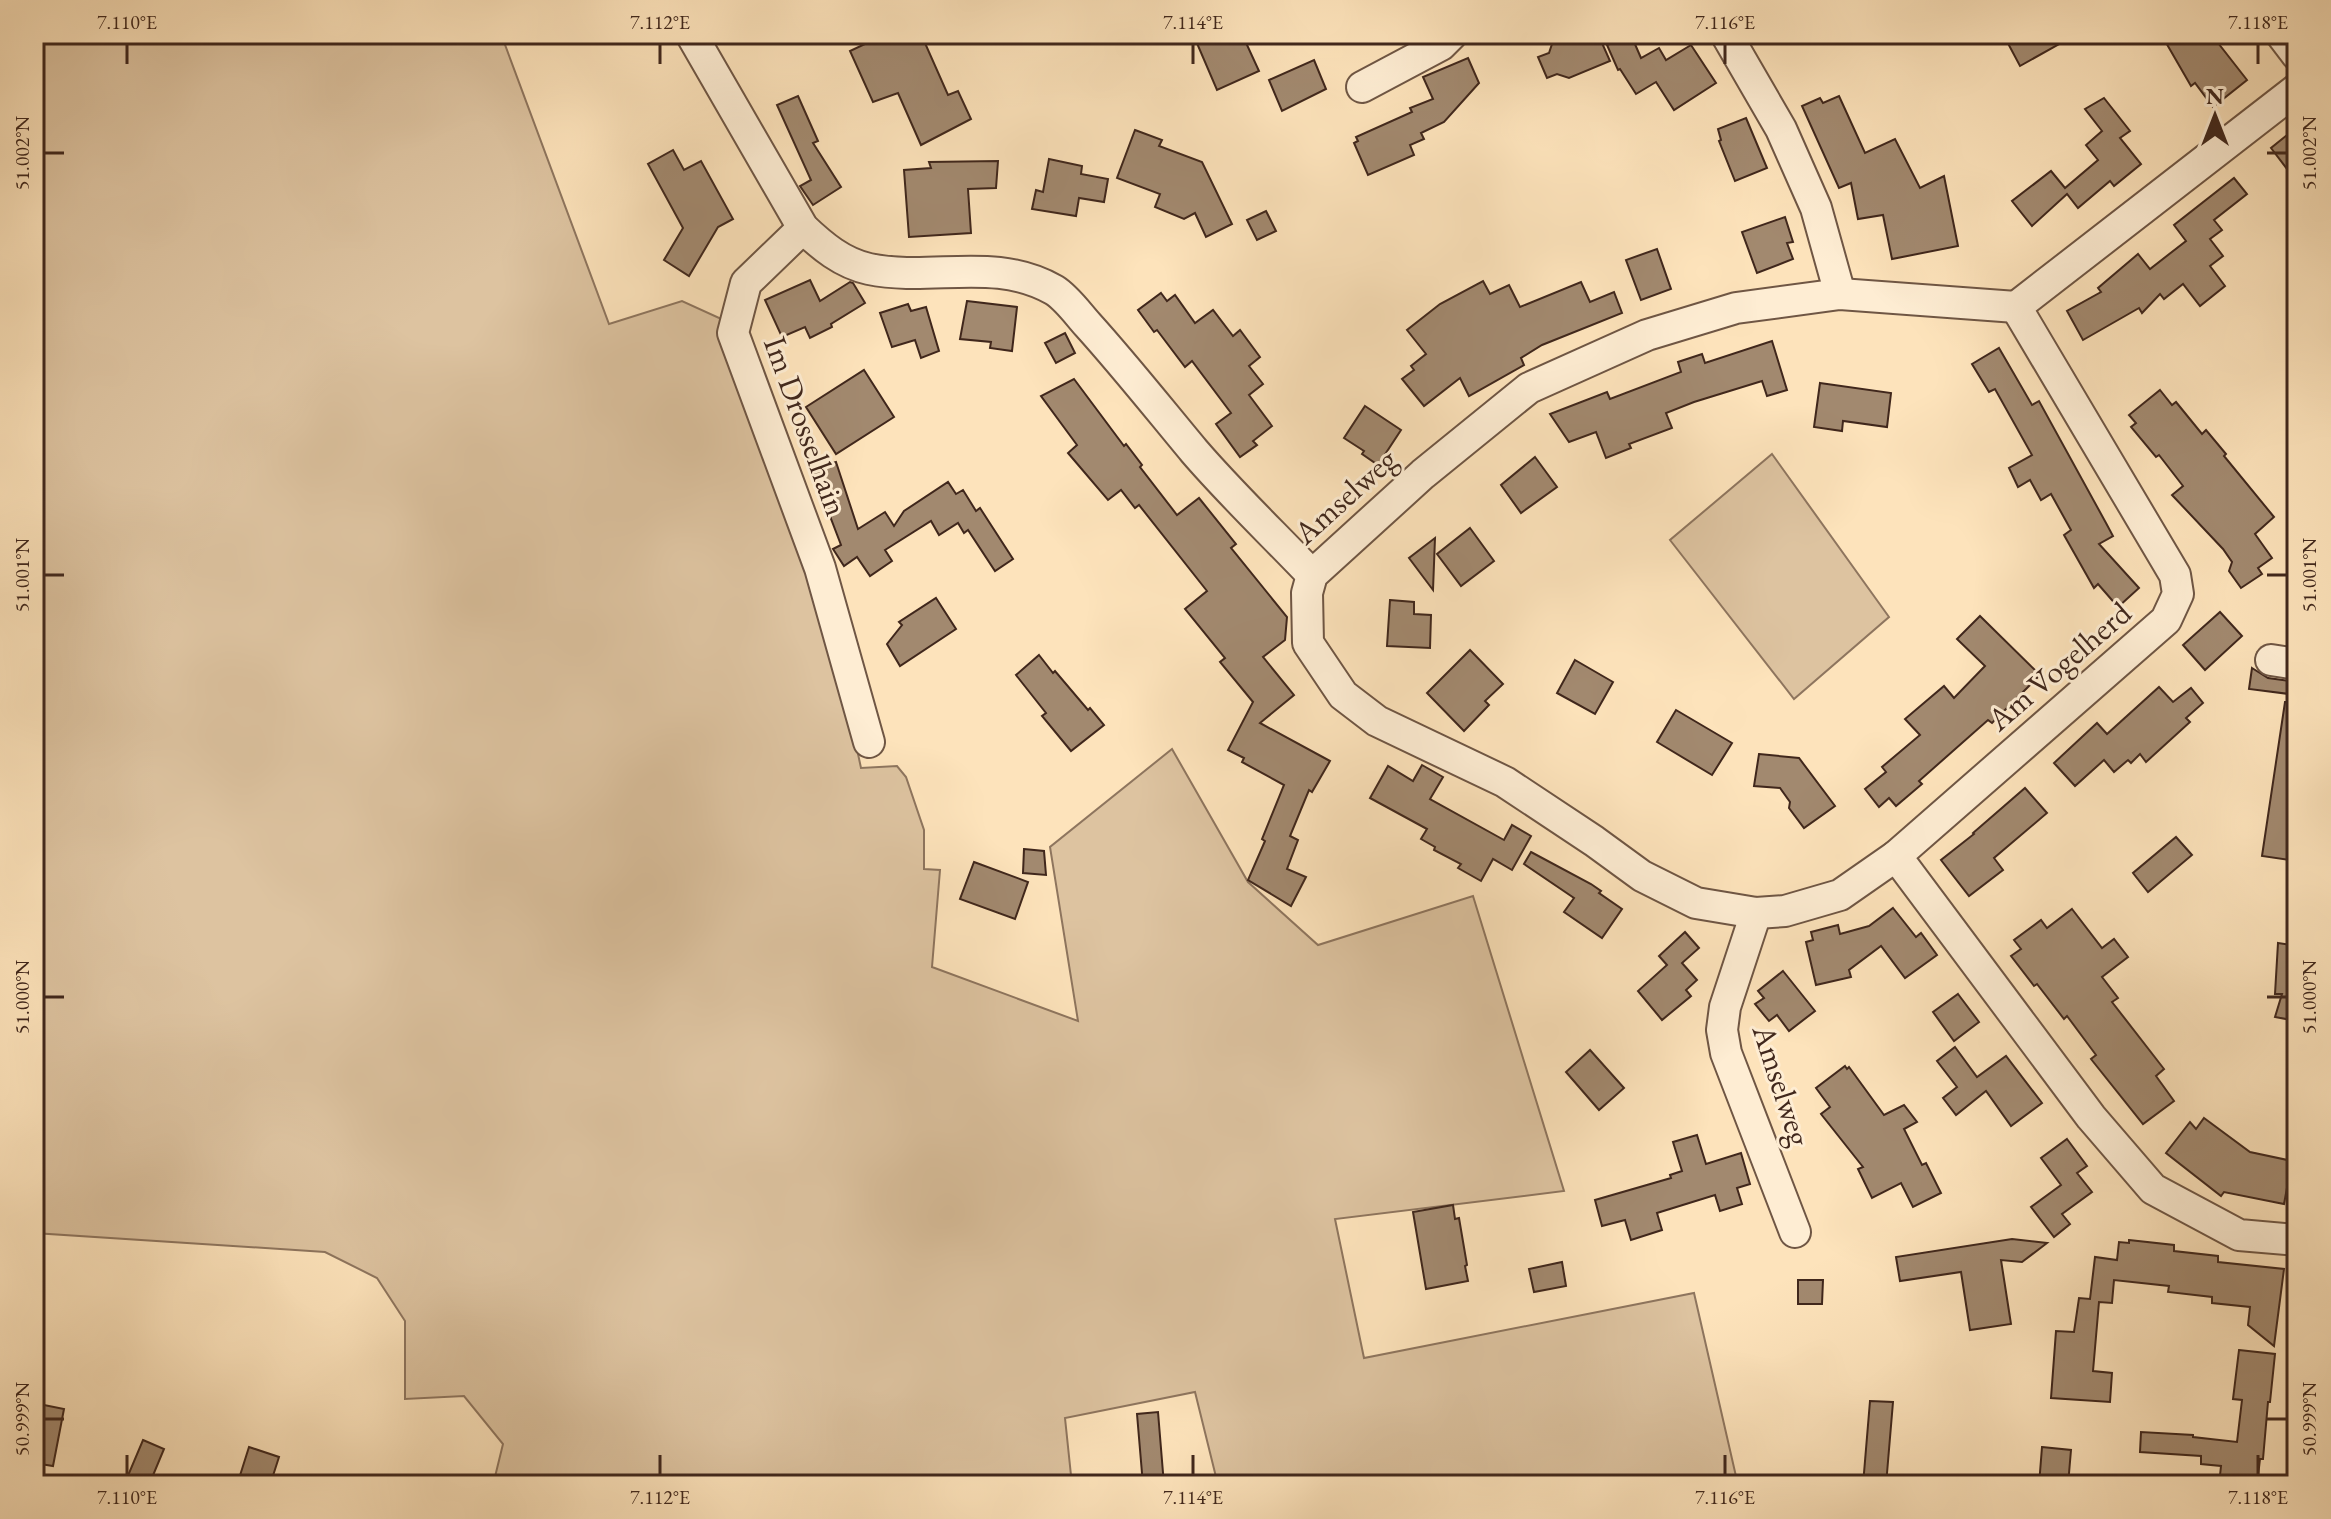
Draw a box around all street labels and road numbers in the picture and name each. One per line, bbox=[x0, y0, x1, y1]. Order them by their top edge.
street label: Im Drosselhain bbox=[754, 331, 858, 521]
street label: Amselweg bbox=[1284, 438, 1406, 554]
street label: Am Vogelherd bbox=[1977, 591, 2140, 741]
street label: Amselweg bbox=[1742, 1018, 1822, 1152]

